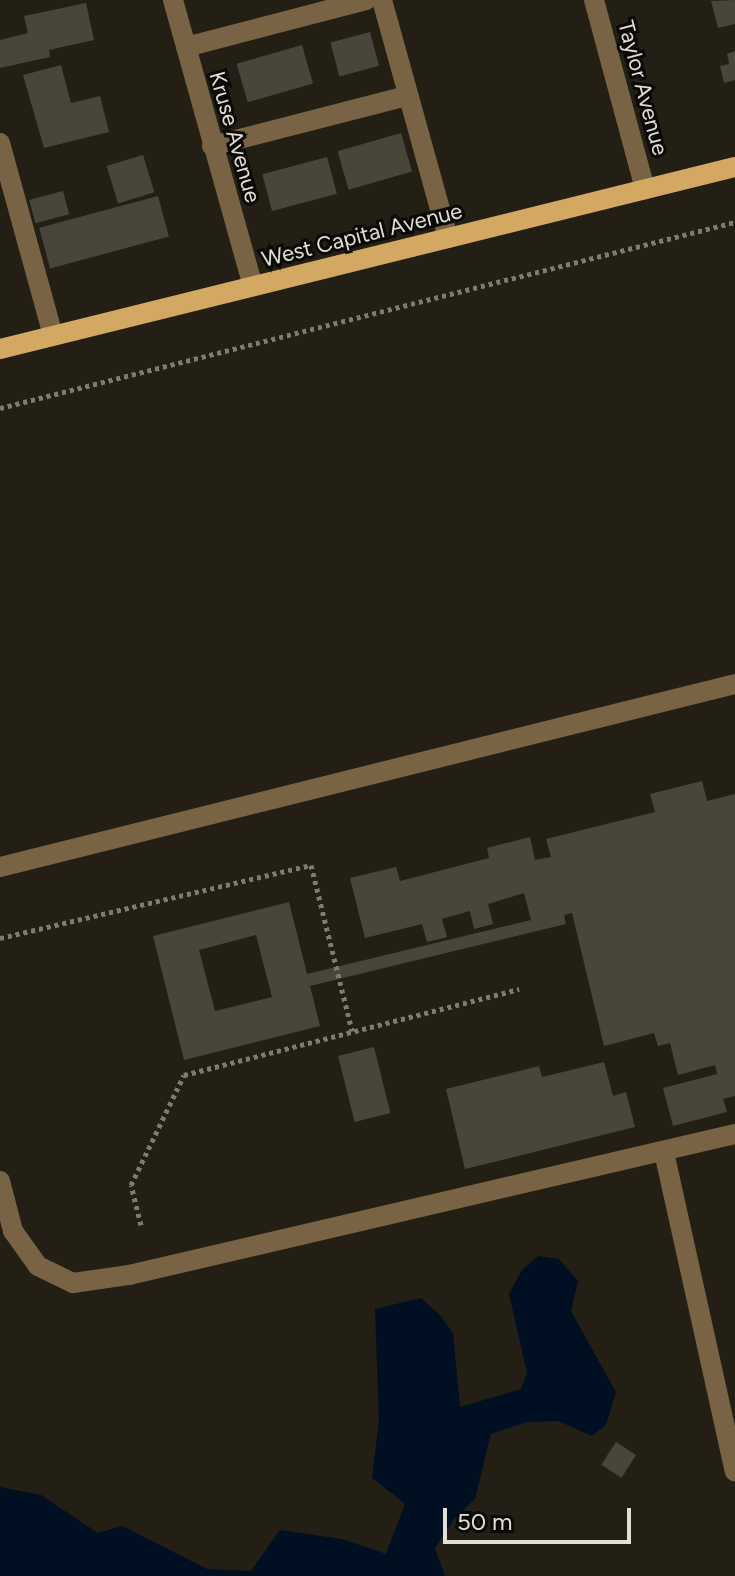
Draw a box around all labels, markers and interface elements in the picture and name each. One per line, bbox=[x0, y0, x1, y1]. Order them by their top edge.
street label: Taylor Avenue bbox=[612, 18, 674, 158]
street label: Kruse Avenue bbox=[204, 68, 266, 206]
street label: West Capital Avenue bbox=[259, 197, 465, 273]
scale bar bbox=[447, 1492, 635, 1542]
text: 50 m bbox=[457, 1507, 513, 1536]

